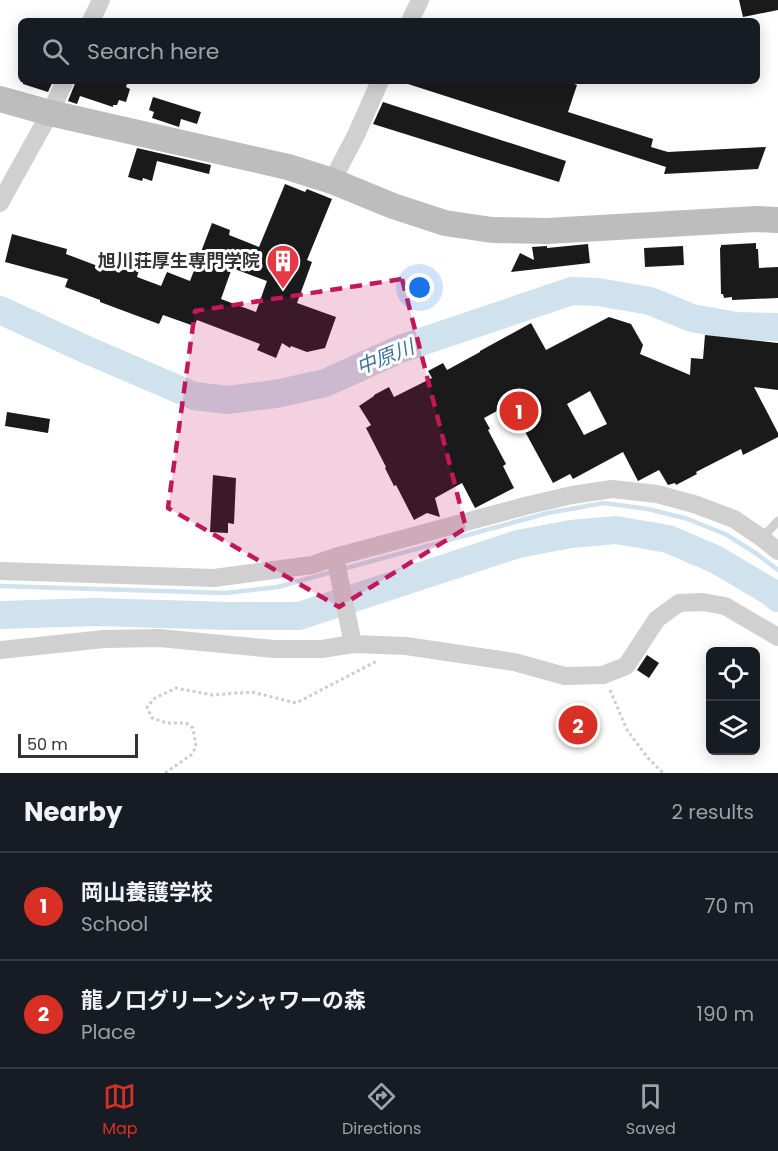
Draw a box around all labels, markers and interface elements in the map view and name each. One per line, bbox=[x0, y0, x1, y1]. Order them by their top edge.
search box bbox=[18, 18, 760, 84]
icon: search bbox=[39, 35, 72, 68]
text: Search here bbox=[87, 36, 220, 67]
building icon: 旭川荘厚生専門学院 bbox=[265, 243, 301, 290]
place label: 旭川荘厚生専門学院 bbox=[98, 248, 260, 273]
your location bbox=[405, 273, 434, 302]
water label: 中原川 bbox=[352, 332, 420, 381]
pin: 1 bbox=[500, 388, 538, 434]
map controls bbox=[706, 647, 760, 755]
button: locate bbox=[706, 647, 760, 701]
button: layers bbox=[706, 701, 760, 755]
pin: 2 bbox=[558, 702, 598, 748]
scale bar bbox=[18, 731, 138, 758]
text: 50 m bbox=[27, 733, 68, 756]
text: Nearby bbox=[24, 794, 122, 830]
text: 2 results bbox=[671, 798, 754, 826]
text: 岡山養護学校 bbox=[81, 877, 213, 908]
text: 1 bbox=[40, 892, 47, 920]
text: 70 m bbox=[705, 892, 754, 920]
text: School bbox=[81, 910, 148, 938]
text: 龍ノ口グリーンシャワーの森 bbox=[81, 985, 366, 1016]
text: 2 bbox=[38, 1000, 49, 1028]
text: 190 m bbox=[697, 1000, 754, 1028]
text: Place bbox=[81, 1018, 136, 1046]
tab: Map bbox=[102, 1080, 138, 1141]
tab: Directions bbox=[342, 1080, 421, 1141]
tab: Saved bbox=[626, 1080, 676, 1141]

